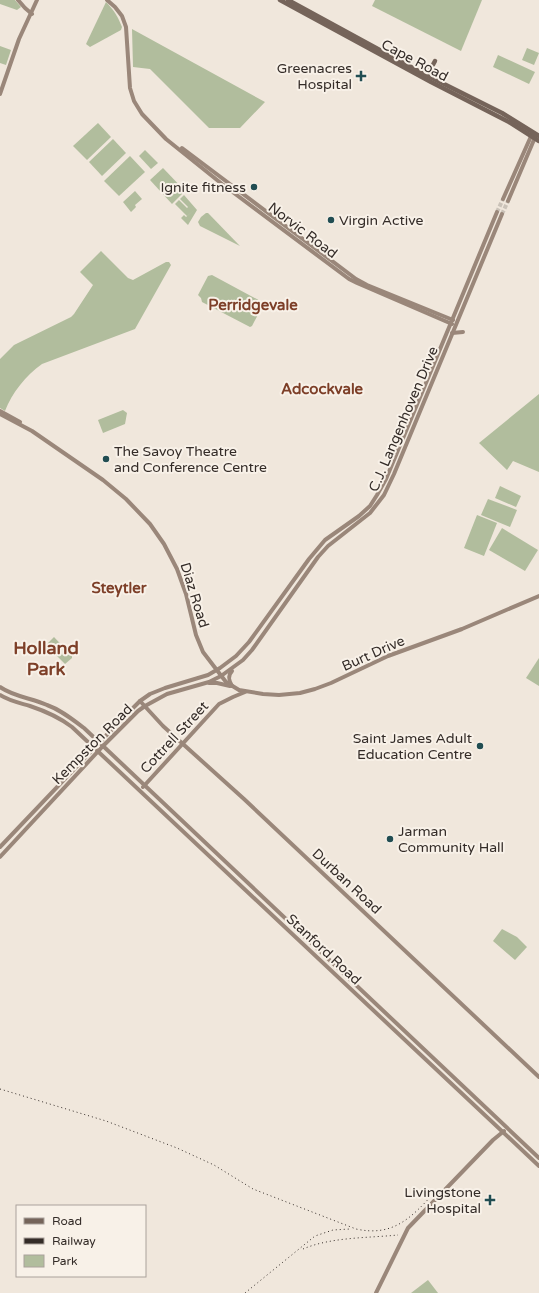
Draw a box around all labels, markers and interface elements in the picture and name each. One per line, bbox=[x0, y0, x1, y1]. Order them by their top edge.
street label: Cape Road bbox=[378, 36, 451, 85]
place label: Greenacres Hospital bbox=[277, 60, 352, 93]
marker: Greenacres Hospital bbox=[355, 70, 367, 82]
place label: Ignite fitness bbox=[160, 179, 246, 196]
marker: Ignite fitness bbox=[249, 182, 259, 192]
street label: Norvic Road bbox=[265, 199, 341, 262]
place label: Virgin Active bbox=[339, 212, 424, 229]
marker: Virgin Active bbox=[326, 215, 336, 225]
district label: Perridgevale bbox=[208, 296, 298, 315]
street label: C.J. Langenhoven Drive bbox=[365, 344, 442, 494]
district label: Adcockvale bbox=[281, 380, 364, 398]
place label: The Savoy Theatre and Conference Centre bbox=[114, 443, 267, 476]
marker: The Savoy Theatre and Conference Centre bbox=[101, 454, 111, 464]
street label: Diaz Road bbox=[177, 560, 213, 630]
district label: Steytler bbox=[91, 579, 147, 598]
street label: Burt Drive bbox=[339, 632, 407, 675]
district label: Holland Park bbox=[13, 637, 79, 680]
street label: Cottrell Street bbox=[137, 697, 213, 777]
street label: Kempston Road bbox=[49, 701, 136, 788]
place label: Saint James Adult Education Centre bbox=[353, 730, 473, 763]
marker: Saint James Adult Education Centre bbox=[475, 741, 485, 751]
place label: Jarman Community Hall bbox=[398, 823, 504, 856]
marker: Jarman Community Hall bbox=[385, 834, 395, 844]
street label: Durban Road bbox=[309, 845, 385, 918]
street label: Stanford Road bbox=[283, 910, 365, 988]
place label: Livingstone Hospital bbox=[404, 1184, 481, 1217]
marker: Livingstone Hospital bbox=[484, 1194, 496, 1206]
legend bbox=[16, 1205, 146, 1277]
text: Road bbox=[52, 1214, 82, 1228]
text: Railway bbox=[52, 1234, 96, 1248]
text: Park bbox=[52, 1254, 78, 1268]

